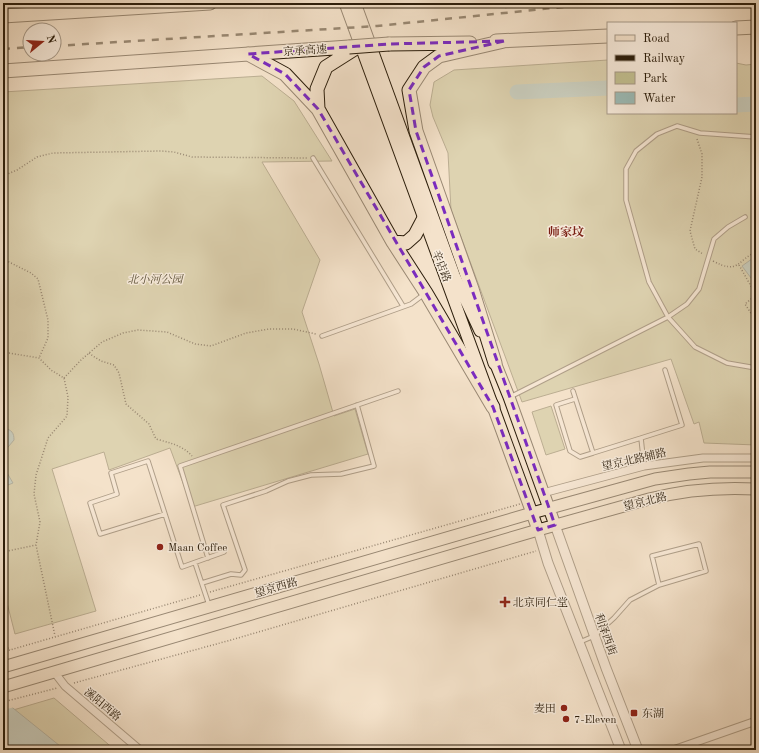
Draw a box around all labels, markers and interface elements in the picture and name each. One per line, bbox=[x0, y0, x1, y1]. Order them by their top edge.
north arrow bbox=[22, 22, 62, 62]
legend bbox=[607, 22, 737, 114]
text: Road bbox=[643, 33, 670, 45]
text: N bbox=[44, 34, 57, 46]
street label: 京承高速 bbox=[283, 42, 327, 59]
text: Railway bbox=[643, 53, 686, 65]
text: Park bbox=[643, 73, 668, 85]
text: Water bbox=[643, 93, 676, 105]
district label: 师家坟 bbox=[548, 225, 584, 239]
street label: 辛店路 bbox=[430, 248, 454, 284]
park label: 北小河公园 bbox=[128, 273, 184, 286]
street label: 望京北路辅路 bbox=[600, 446, 668, 473]
street label: 望京北路 bbox=[622, 490, 668, 513]
marker: Maan Coffee bbox=[155, 542, 165, 552]
place label: Maan Coffee bbox=[168, 543, 227, 554]
street label: 望京西路 bbox=[253, 575, 299, 600]
place label: 北京同仁堂 bbox=[513, 596, 568, 609]
marker: 北京同仁堂 bbox=[500, 597, 510, 607]
street label: 利泽西街 bbox=[592, 611, 619, 657]
street label: 溪阳西路 bbox=[82, 685, 124, 724]
place label: 麦田 bbox=[534, 702, 556, 715]
marker: 麦田 bbox=[559, 703, 569, 713]
place label: 东湖 bbox=[642, 707, 664, 720]
marker: 东湖 bbox=[629, 708, 639, 718]
marker: 7-Eleven bbox=[561, 714, 571, 724]
place label: 7-Eleven bbox=[574, 715, 616, 726]

